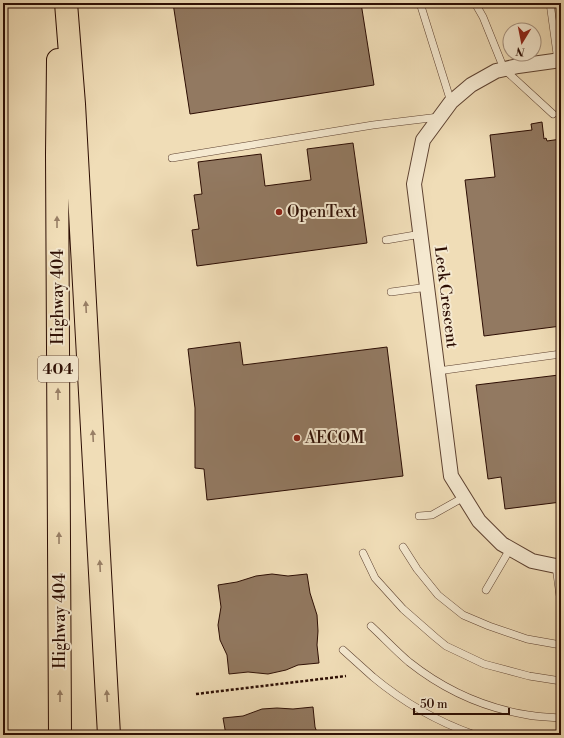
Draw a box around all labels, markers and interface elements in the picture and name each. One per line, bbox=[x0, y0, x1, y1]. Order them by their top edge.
north arrow bbox=[502, 22, 542, 62]
text: N bbox=[515, 43, 526, 59]
place label: OpenText bbox=[287, 202, 358, 222]
marker: OpenText bbox=[274, 207, 284, 217]
one-way arrow bbox=[54, 215, 60, 228]
street label: Leek Crescent bbox=[430, 245, 462, 349]
street label: Highway 404 bbox=[48, 249, 68, 345]
one-way arrow bbox=[82, 301, 89, 313]
road number: 404 bbox=[38, 356, 78, 382]
one-way arrow bbox=[55, 387, 61, 400]
place label: AECOM bbox=[304, 428, 364, 448]
one-way arrow bbox=[89, 430, 96, 442]
marker: AECOM bbox=[292, 433, 302, 443]
one-way arrow bbox=[56, 531, 62, 544]
one-way arrow bbox=[96, 560, 103, 572]
street label: Highway 404 bbox=[50, 573, 70, 669]
one-way arrow bbox=[57, 689, 63, 702]
one-way arrow bbox=[104, 689, 110, 702]
scale bar bbox=[414, 690, 509, 716]
text: 50 m bbox=[420, 697, 448, 712]

